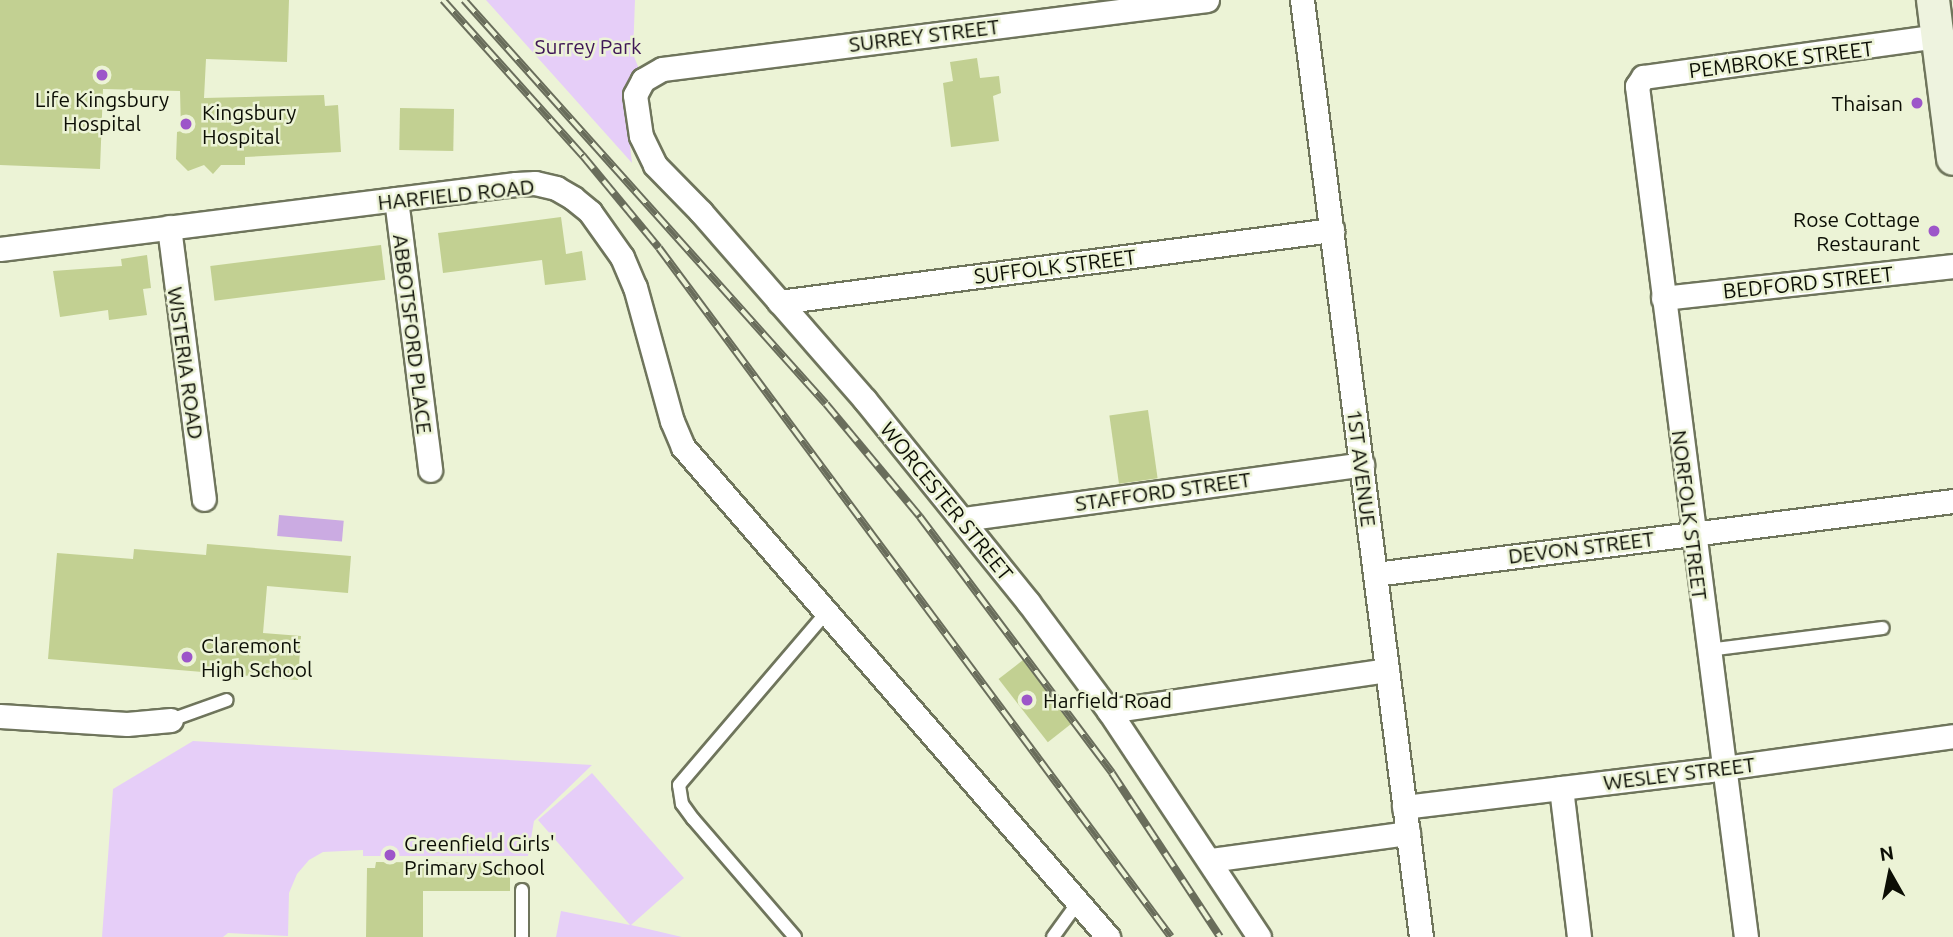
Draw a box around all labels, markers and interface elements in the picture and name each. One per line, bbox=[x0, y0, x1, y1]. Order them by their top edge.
street label: SURREY STREET bbox=[847, 13, 1001, 57]
park label: Surrey Park bbox=[534, 33, 642, 59]
street label: PEMBROKE STREET bbox=[1687, 35, 1875, 83]
marker: Life Kingsbury Hospital bbox=[94, 67, 110, 83]
place label: Life Kingsbury Hospital bbox=[35, 86, 169, 136]
place label: Thaisan bbox=[1832, 90, 1903, 116]
marker: Thaisan bbox=[1909, 95, 1925, 111]
place label: Kingsbury Hospital bbox=[202, 99, 296, 149]
marker: Kingsbury Hospital bbox=[176, 114, 196, 134]
street label: HARFIELD ROAD bbox=[376, 173, 536, 215]
place label: Rose Cottage Restaurant bbox=[1793, 206, 1920, 256]
marker: Rose Cottage Restaurant bbox=[1926, 223, 1942, 239]
street label: ABBOTSFORD PLACE bbox=[388, 233, 438, 435]
street label: SUFFOLK STREET bbox=[973, 244, 1137, 288]
street label: BEDFORD STREET bbox=[1722, 261, 1894, 303]
street label: WISTERIA ROAD bbox=[163, 285, 209, 441]
street label: 1ST AVENUE bbox=[1342, 408, 1382, 528]
street label: WORCESTER STREET bbox=[875, 417, 1019, 585]
street label: NORFOLK STREET bbox=[1667, 429, 1713, 601]
street label: STAFFORD STREET bbox=[1073, 466, 1253, 516]
street label: DEVON STREET bbox=[1507, 526, 1655, 568]
place label: Claremont High School bbox=[201, 632, 312, 682]
marker: Claremont High School bbox=[179, 649, 195, 665]
place label: Harfield Road bbox=[1043, 687, 1172, 713]
marker: Harfield Road bbox=[1017, 690, 1037, 710]
street label: WESLEY STREET bbox=[1602, 751, 1756, 795]
place label: Greenfield Girls' Primary School bbox=[404, 830, 555, 880]
north arrow bbox=[1855, 839, 1925, 909]
text: N bbox=[1878, 841, 1895, 865]
marker: Greenfield Girls' Primary School bbox=[382, 847, 398, 863]

